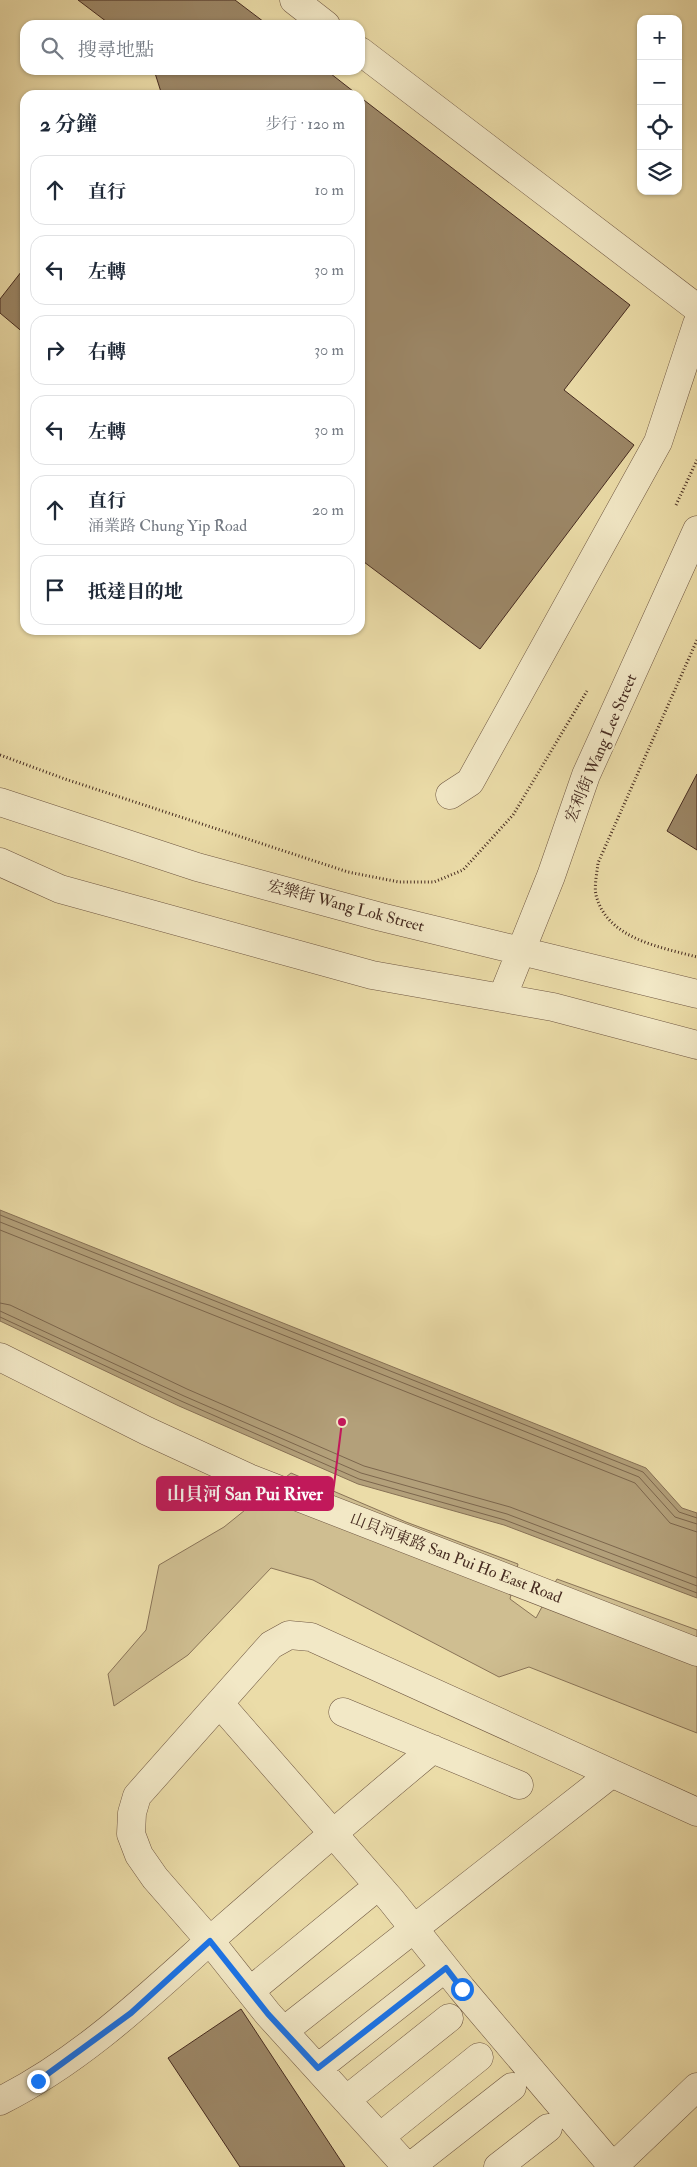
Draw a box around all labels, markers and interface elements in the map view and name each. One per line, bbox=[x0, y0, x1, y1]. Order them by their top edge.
map controls bbox=[637, 15, 682, 195]
button: + bbox=[637, 15, 682, 60]
search box bbox=[20, 20, 365, 75]
icon: search bbox=[38, 34, 66, 62]
text: 搜尋地點 bbox=[78, 38, 154, 62]
button: − bbox=[637, 60, 682, 105]
button: locate bbox=[637, 105, 682, 150]
text: 2 分鐘 bbox=[40, 111, 97, 138]
text: 步行 · 120 m bbox=[265, 114, 345, 134]
button: layers bbox=[637, 150, 682, 195]
icon: ahead bbox=[41, 176, 69, 204]
text: 直行 bbox=[88, 180, 126, 204]
text: 10 m bbox=[314, 180, 344, 200]
icon: left bbox=[41, 256, 69, 284]
text: 左轉 bbox=[88, 260, 126, 284]
text: 30 m bbox=[314, 260, 344, 280]
icon: right bbox=[41, 336, 69, 364]
text: 右轉 bbox=[88, 340, 126, 364]
text: 30 m bbox=[314, 340, 344, 360]
icon: left bbox=[41, 416, 69, 444]
text: 左轉 bbox=[88, 420, 126, 444]
text: 30 m bbox=[314, 420, 344, 440]
text: 直行 bbox=[88, 489, 126, 513]
icon: ahead bbox=[41, 496, 69, 524]
text: 20 m bbox=[312, 500, 344, 520]
text: 涌業路 Chung Yip Road bbox=[88, 516, 247, 536]
icon: arrive bbox=[41, 576, 69, 604]
text: 抵達目的地 bbox=[88, 580, 183, 604]
street label: 宏利街 Wang Lee Street bbox=[561, 671, 641, 825]
street label: 宏樂街 Wang Lok Street bbox=[266, 875, 426, 937]
callout: 山貝河 San Pui River bbox=[157, 1477, 333, 1510]
text: 山貝河 San Pui River bbox=[167, 1483, 323, 1506]
street label: 山貝河東路 San Pui Ho East Road bbox=[347, 1508, 565, 1608]
route start bbox=[451, 1978, 474, 2001]
route end bbox=[27, 2070, 50, 2093]

